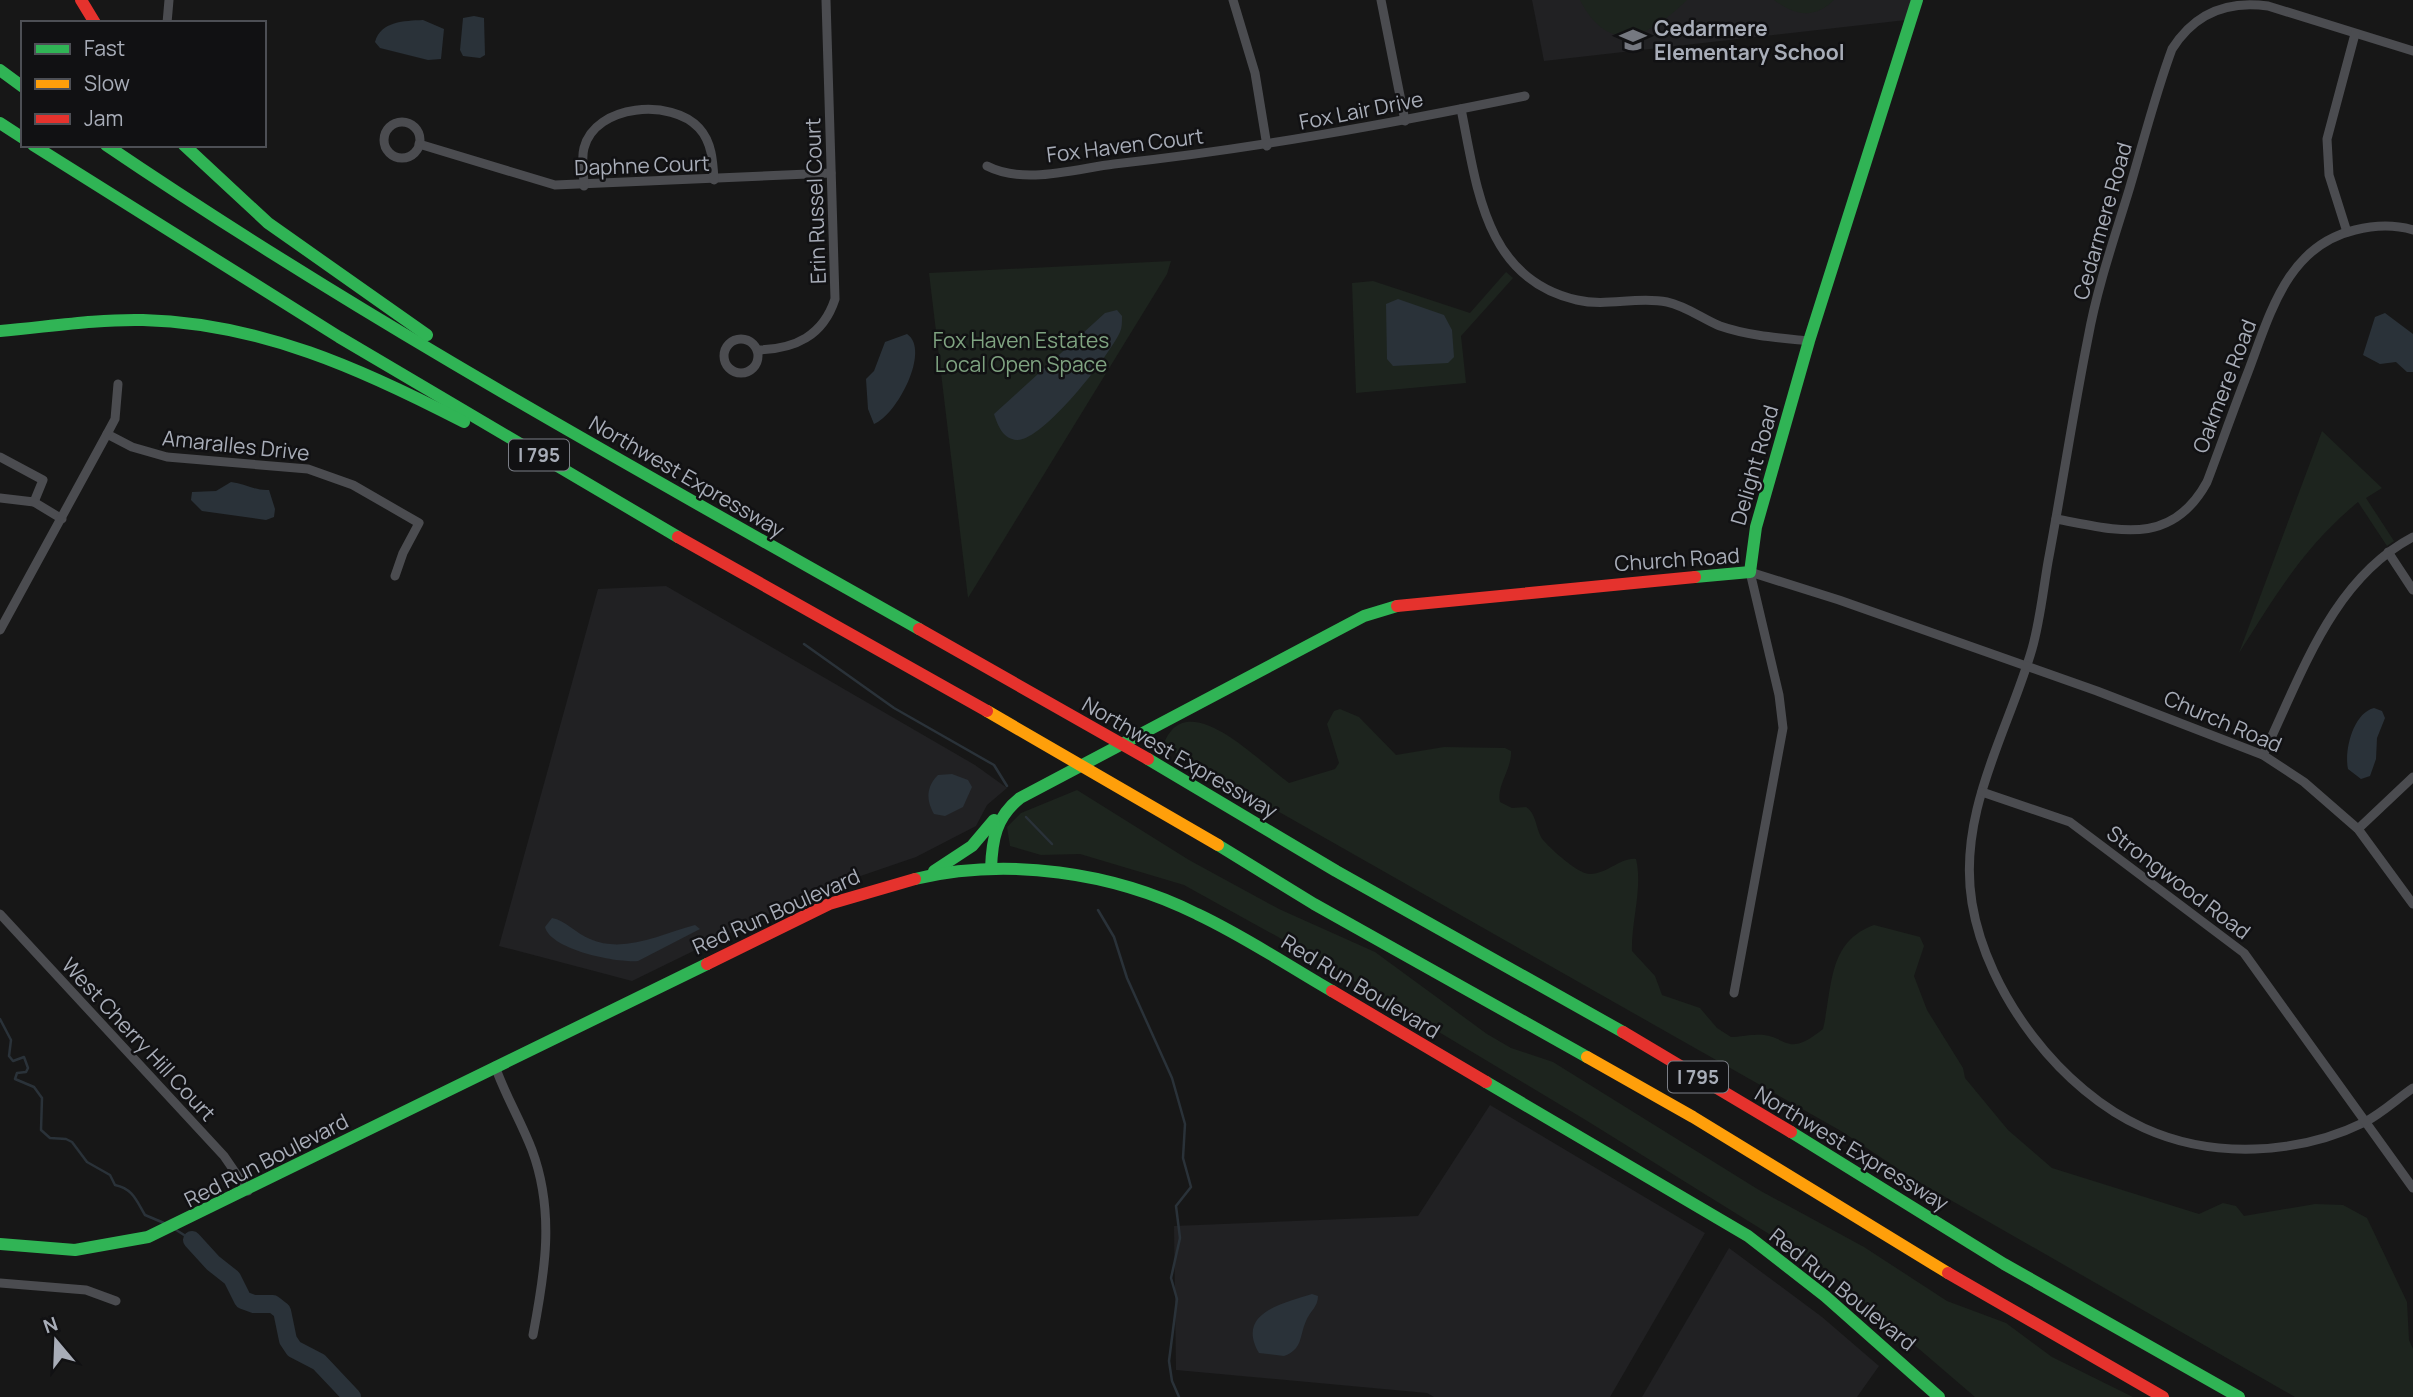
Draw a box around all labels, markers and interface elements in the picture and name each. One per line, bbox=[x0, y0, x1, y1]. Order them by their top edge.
place label: Cedarmere Elementary School bbox=[1654, 14, 1845, 66]
legend bbox=[21, 21, 266, 147]
school or university icon: Cedarmere Elementary School bbox=[1618, 25, 1648, 55]
text: Fast bbox=[84, 34, 125, 62]
text: Slow bbox=[84, 69, 130, 97]
street label: Fox Lair Drive bbox=[1297, 84, 1425, 136]
text: Jam bbox=[84, 104, 123, 132]
street label: Erin Russel Court bbox=[798, 117, 832, 285]
street label: Fox Haven Court bbox=[1045, 121, 1205, 169]
street label: Cedarmere Road bbox=[2066, 139, 2138, 303]
street label: Daphne Court bbox=[574, 149, 710, 181]
street label: Oakmere Road bbox=[2186, 315, 2262, 457]
park label: Fox Haven Estates Local Open Space bbox=[933, 326, 1109, 378]
street label: Delight Road bbox=[1724, 402, 1784, 528]
street label: Northwest Expressway bbox=[584, 409, 790, 543]
street label: Amaralles Drive bbox=[161, 423, 311, 467]
road number: I 795 bbox=[509, 440, 569, 470]
street label: Church Road bbox=[1613, 541, 1741, 577]
street label: Church Road bbox=[2160, 684, 2286, 758]
street label: Northwest Expressway bbox=[1077, 690, 1283, 824]
street label: Strongwood Road bbox=[2101, 819, 2257, 945]
street label: Red Run Boulevard bbox=[688, 861, 864, 961]
street label: Red Run Boulevard bbox=[1276, 927, 1446, 1045]
street label: West Cherry Hill Court bbox=[56, 951, 222, 1127]
road number: I 795 bbox=[1668, 1062, 1728, 1092]
street label: Northwest Expressway bbox=[1750, 1079, 1954, 1217]
street label: Red Run Boulevard bbox=[179, 1107, 353, 1213]
street label: Red Run Boulevard bbox=[1764, 1221, 1922, 1357]
north arrow bbox=[21, 1306, 91, 1376]
text: N bbox=[40, 1310, 61, 1339]

